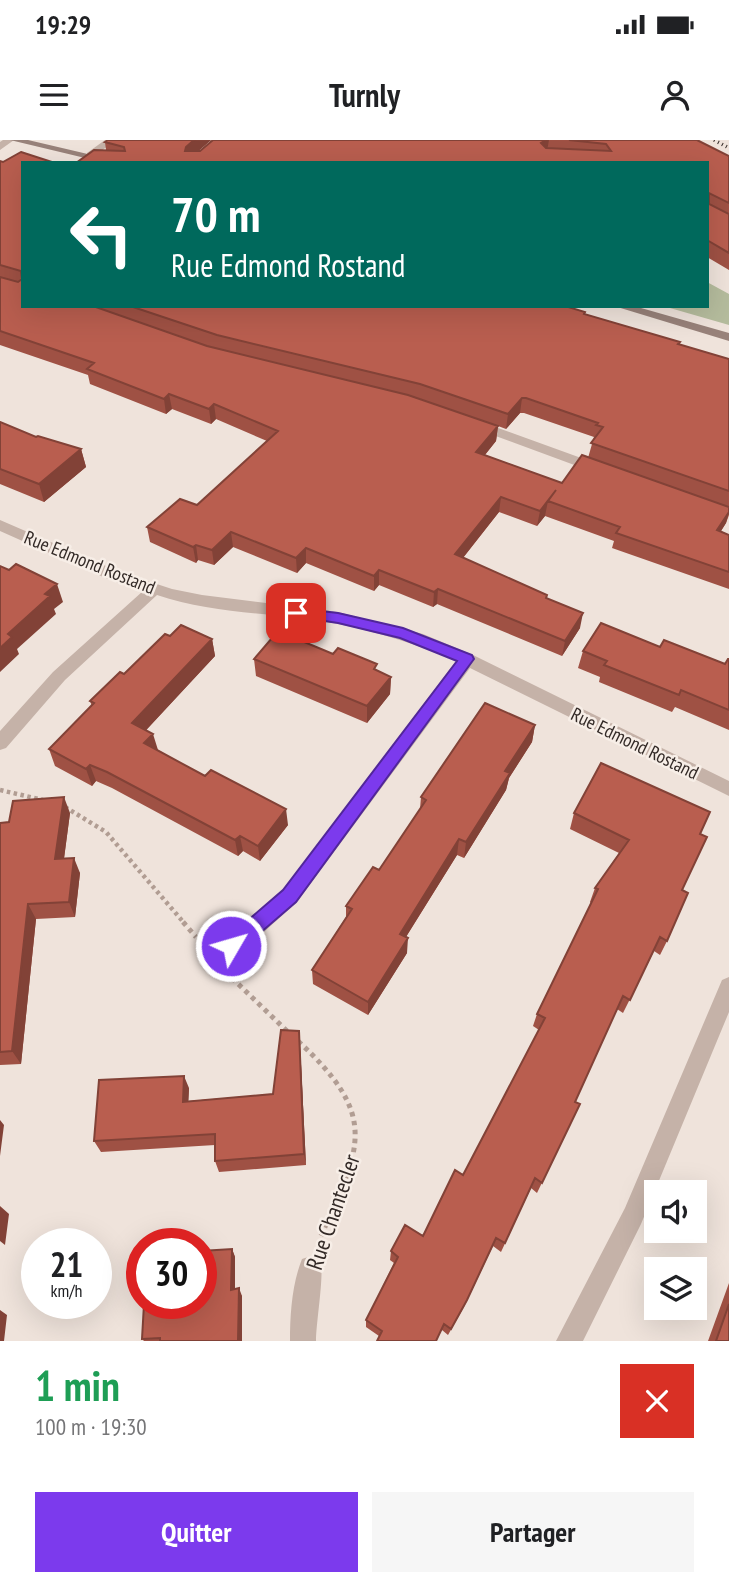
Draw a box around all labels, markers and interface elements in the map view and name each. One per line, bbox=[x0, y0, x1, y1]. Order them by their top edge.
text: 19:29 bbox=[35, 8, 91, 41]
text: Turnly bbox=[329, 74, 400, 116]
icon: menu bbox=[35, 76, 73, 114]
icon: person bbox=[656, 76, 694, 114]
text: 70 m bbox=[171, 182, 260, 246]
icon: left bbox=[56, 189, 147, 280]
text: Rue Edmond Rostand bbox=[171, 244, 405, 286]
street label: Rue Edmond Rostand bbox=[21, 525, 159, 599]
pin bbox=[266, 583, 326, 643]
icon: arrive bbox=[277, 594, 315, 632]
street label: Rue Edmond Rostand bbox=[567, 702, 703, 784]
position arrow bbox=[194, 909, 268, 983]
street label: Rue Chantecler bbox=[299, 1150, 366, 1273]
map controls bbox=[644, 1180, 707, 1320]
button: sound bbox=[644, 1180, 707, 1243]
speed limit sign: 30 bbox=[126, 1228, 217, 1319]
text: 21 bbox=[50, 1241, 83, 1287]
button: layers bbox=[644, 1257, 707, 1320]
text: km/h bbox=[51, 1279, 82, 1302]
text: 1 min bbox=[35, 1358, 120, 1413]
button: close bbox=[620, 1364, 694, 1438]
text: 100 m · 19:30 bbox=[35, 1412, 147, 1441]
button: Quitter bbox=[35, 1492, 358, 1572]
button: Partager bbox=[372, 1492, 694, 1572]

